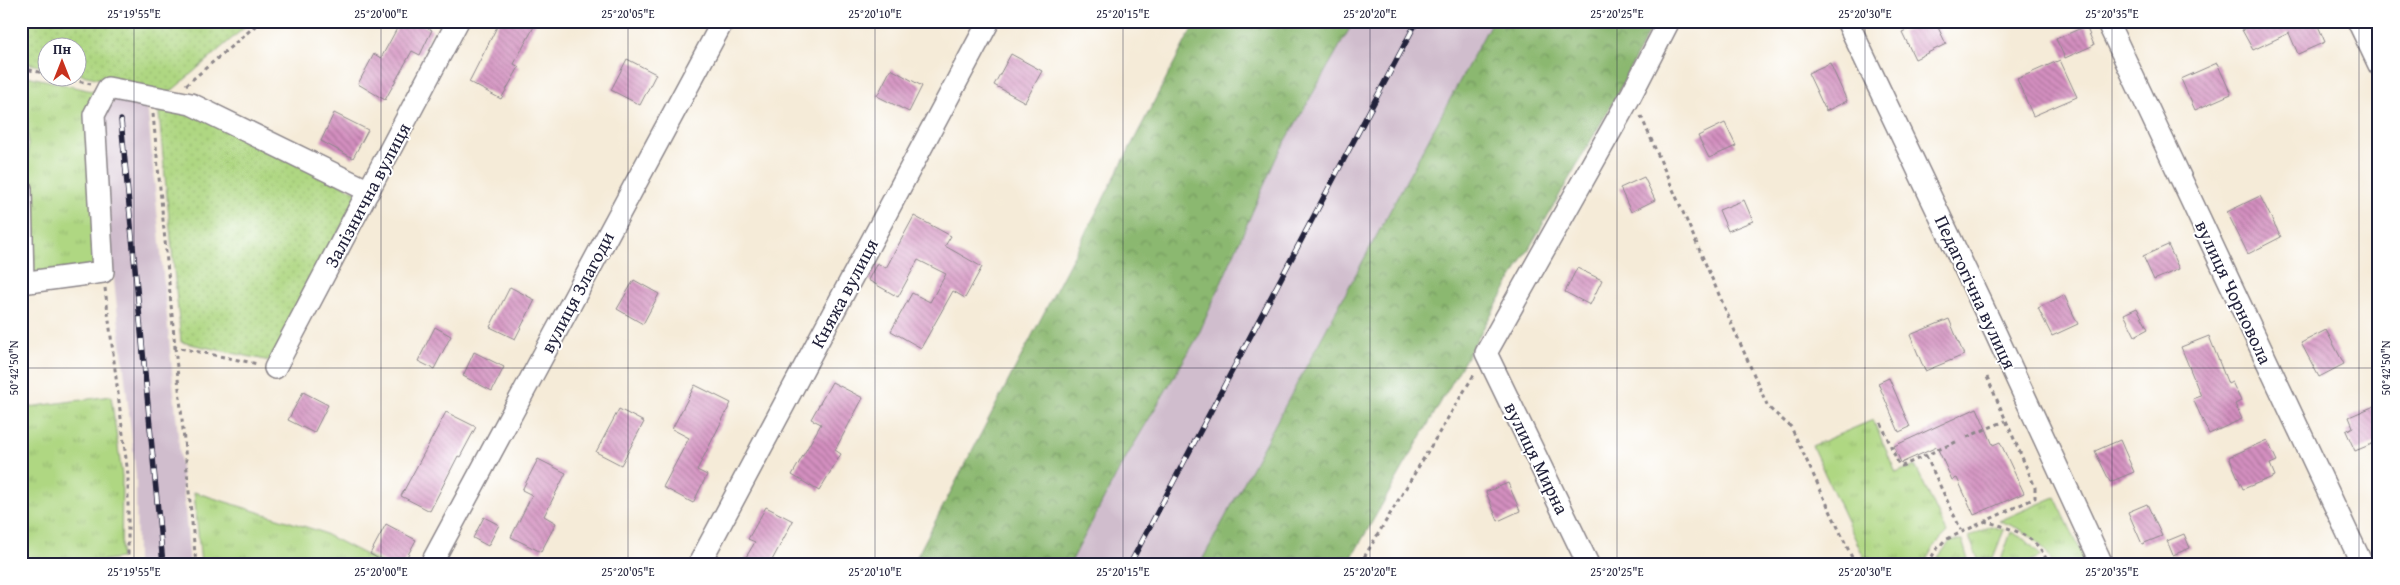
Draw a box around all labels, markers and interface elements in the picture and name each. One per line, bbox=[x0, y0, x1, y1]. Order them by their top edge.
text: 25°19'55"E bbox=[107, 5, 161, 22]
text: 25°20'00"E bbox=[354, 5, 408, 22]
text: 25°20'05"E bbox=[601, 5, 655, 22]
text: 25°20'10"E bbox=[848, 5, 902, 22]
text: 25°20'15"E bbox=[1096, 5, 1150, 22]
text: 25°20'20"E bbox=[1343, 5, 1397, 22]
text: 25°20'25"E bbox=[1590, 5, 1644, 22]
text: 25°20'30"E bbox=[1838, 5, 1892, 22]
text: 25°20'35"E bbox=[2085, 5, 2139, 22]
north arrow bbox=[38, 38, 88, 88]
text: Пн bbox=[53, 39, 71, 59]
street label: Залізнична вулиця bbox=[317, 117, 417, 273]
street label: Педагогічна вулиця bbox=[1928, 210, 2024, 374]
street label: вулиця Чорновола bbox=[2188, 215, 2280, 369]
street label: вулиця Злагоди bbox=[533, 226, 621, 358]
street label: Княжа вулиця bbox=[803, 233, 885, 353]
text: 50°42'50"N bbox=[5, 340, 22, 396]
text: 50°42'50"N bbox=[2377, 340, 2394, 396]
street label: вулиця Мирна bbox=[1498, 397, 1576, 519]
text: 25°19'55"E bbox=[107, 563, 161, 580]
text: 25°20'00"E bbox=[354, 563, 408, 580]
text: 25°20'05"E bbox=[601, 563, 655, 580]
text: 25°20'10"E bbox=[848, 563, 902, 580]
text: 25°20'15"E bbox=[1096, 563, 1150, 580]
text: 25°20'20"E bbox=[1343, 563, 1397, 580]
text: 25°20'25"E bbox=[1590, 563, 1644, 580]
text: 25°20'30"E bbox=[1838, 563, 1892, 580]
text: 25°20'35"E bbox=[2085, 563, 2139, 580]

